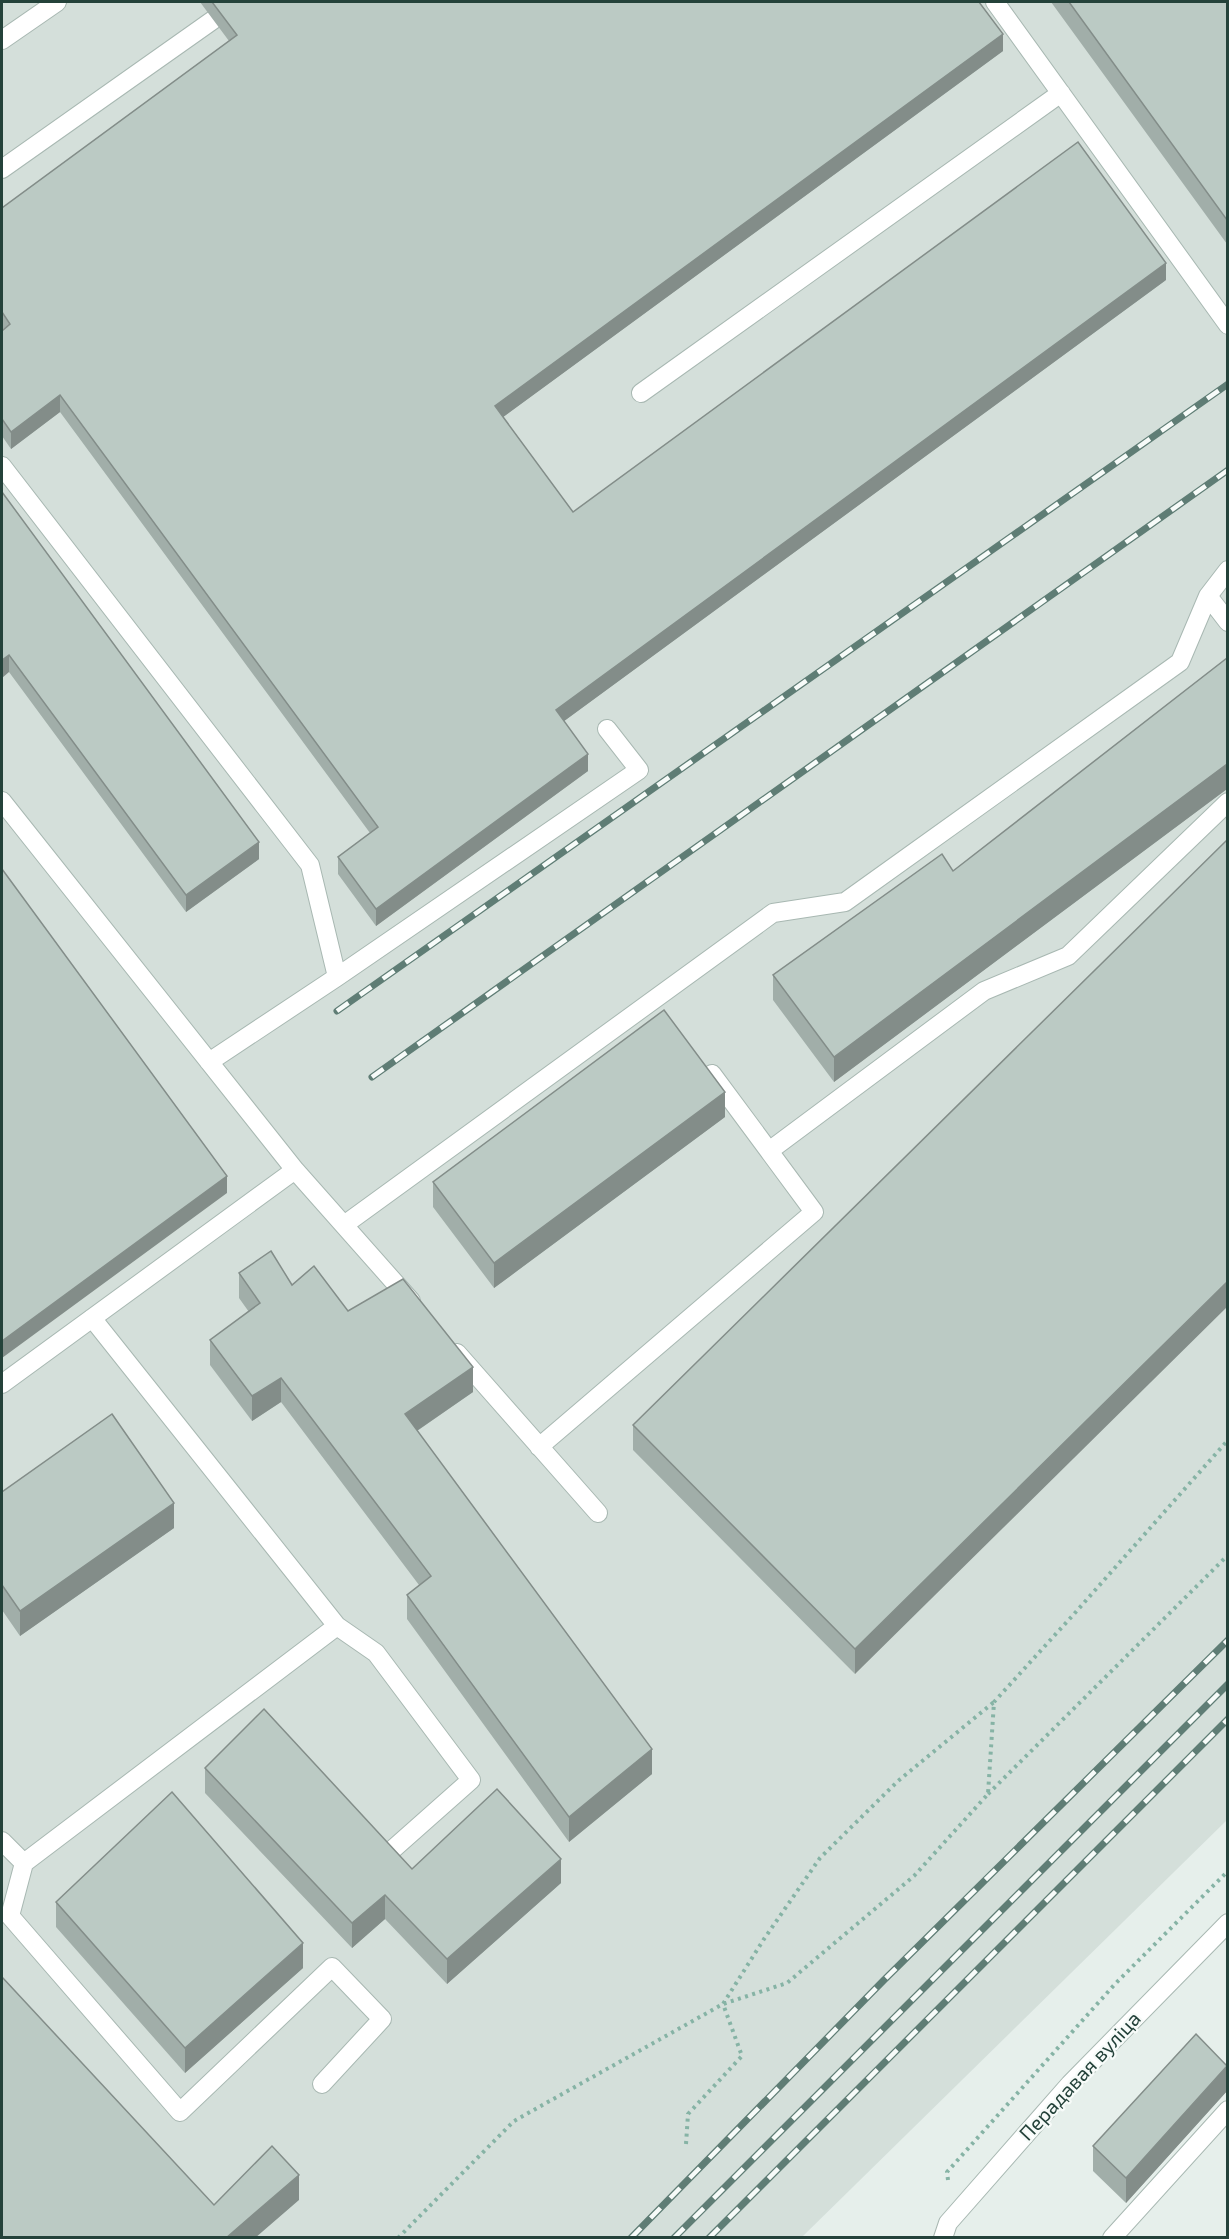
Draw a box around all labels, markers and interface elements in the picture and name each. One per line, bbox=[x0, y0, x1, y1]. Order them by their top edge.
street label: Перадавая вуліца bbox=[1013, 2006, 1146, 2145]

